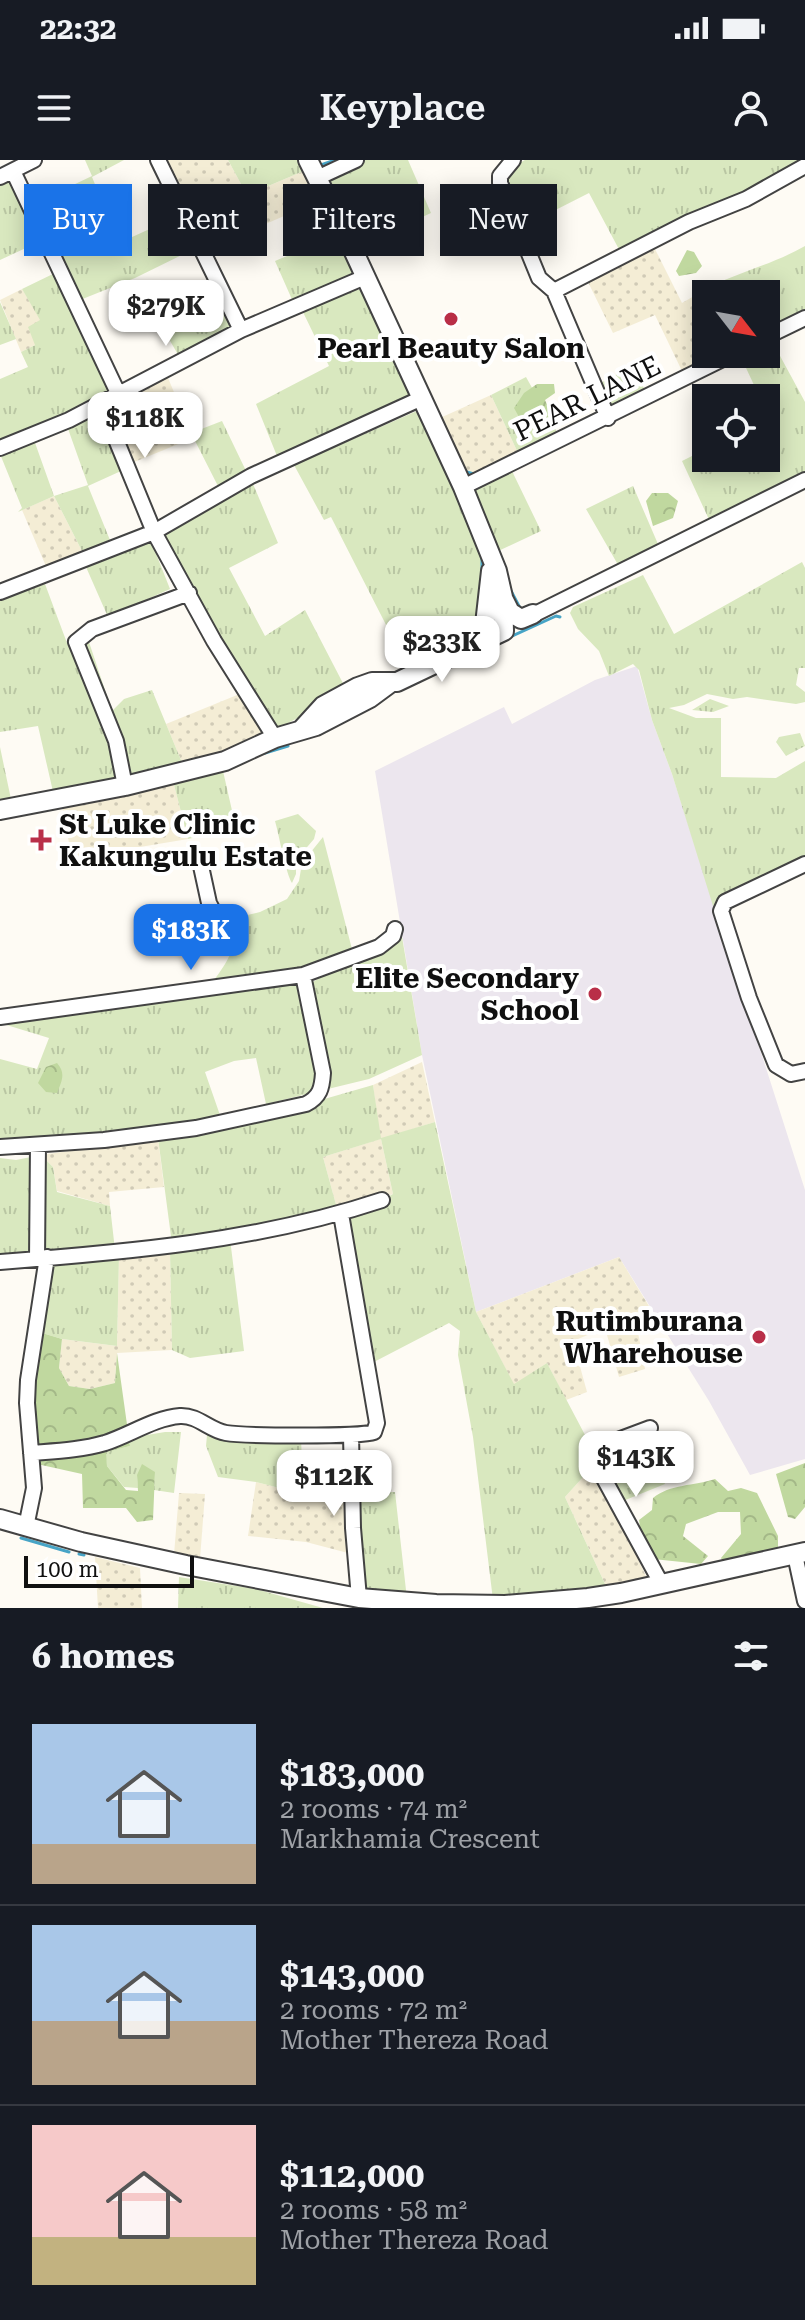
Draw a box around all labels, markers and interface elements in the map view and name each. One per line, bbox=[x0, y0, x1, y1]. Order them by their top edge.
text: 22:32 bbox=[40, 11, 117, 46]
icon: menu bbox=[32, 86, 76, 130]
icon: person bbox=[729, 86, 773, 130]
text: Keyplace bbox=[320, 87, 485, 129]
chip: Buy bbox=[24, 184, 132, 256]
chip: Rent bbox=[148, 184, 267, 256]
chip: Filters bbox=[283, 184, 424, 256]
chip: New bbox=[440, 184, 557, 256]
pin: $279K bbox=[110, 280, 222, 348]
north arrow bbox=[692, 280, 780, 368]
map controls bbox=[692, 280, 780, 472]
text: $279K bbox=[127, 291, 205, 321]
marker: Pearl Beauty Salon bbox=[442, 310, 460, 328]
place label: Pearl Beauty Salon bbox=[317, 332, 585, 365]
street label: PEAR LANE bbox=[508, 349, 666, 448]
button: locate bbox=[692, 384, 780, 472]
pin: $118K bbox=[89, 392, 201, 460]
text: $118K bbox=[106, 403, 184, 433]
pin: $233K bbox=[386, 616, 498, 684]
text: $233K bbox=[403, 627, 481, 657]
place label: St Luke Clinic Kakungulu Estate bbox=[59, 808, 312, 873]
marker: St Luke Clinic Kakungulu Estate bbox=[30, 829, 52, 851]
pin: $183K bbox=[135, 904, 247, 972]
text: $183K bbox=[152, 915, 230, 945]
place label: Elite Secondary School bbox=[355, 962, 579, 1027]
marker: Elite Secondary School bbox=[586, 985, 604, 1003]
place label: Rutimburana Wharehouse bbox=[555, 1305, 744, 1370]
marker: Rutimburana Wharehouse bbox=[750, 1328, 768, 1346]
pin: $143K bbox=[580, 1431, 692, 1499]
text: $143K bbox=[597, 1442, 675, 1472]
pin: $112K bbox=[278, 1450, 390, 1518]
text: $112K bbox=[295, 1461, 373, 1491]
scale bar bbox=[24, 1552, 194, 1588]
text: 100 m bbox=[36, 1557, 99, 1582]
icon: filters bbox=[729, 1634, 773, 1678]
text: 6 homes bbox=[32, 1636, 175, 1676]
text: $183,000 bbox=[280, 1754, 424, 1794]
icon: home bbox=[96, 1756, 192, 1852]
text: 2 rooms · 74 m² bbox=[280, 1794, 467, 1824]
text: Markhamia Crescent bbox=[280, 1824, 540, 1854]
text: $143,000 bbox=[280, 1955, 424, 1995]
icon: home bbox=[96, 1957, 192, 2053]
text: 2 rooms · 72 m² bbox=[280, 1995, 467, 2025]
text: Mother Thereza Road bbox=[280, 2025, 548, 2055]
text: $112,000 bbox=[280, 2155, 424, 2195]
icon: home bbox=[96, 2157, 192, 2253]
text: 2 rooms · 58 m² bbox=[280, 2195, 467, 2225]
text: Mother Thereza Road bbox=[280, 2225, 548, 2255]

